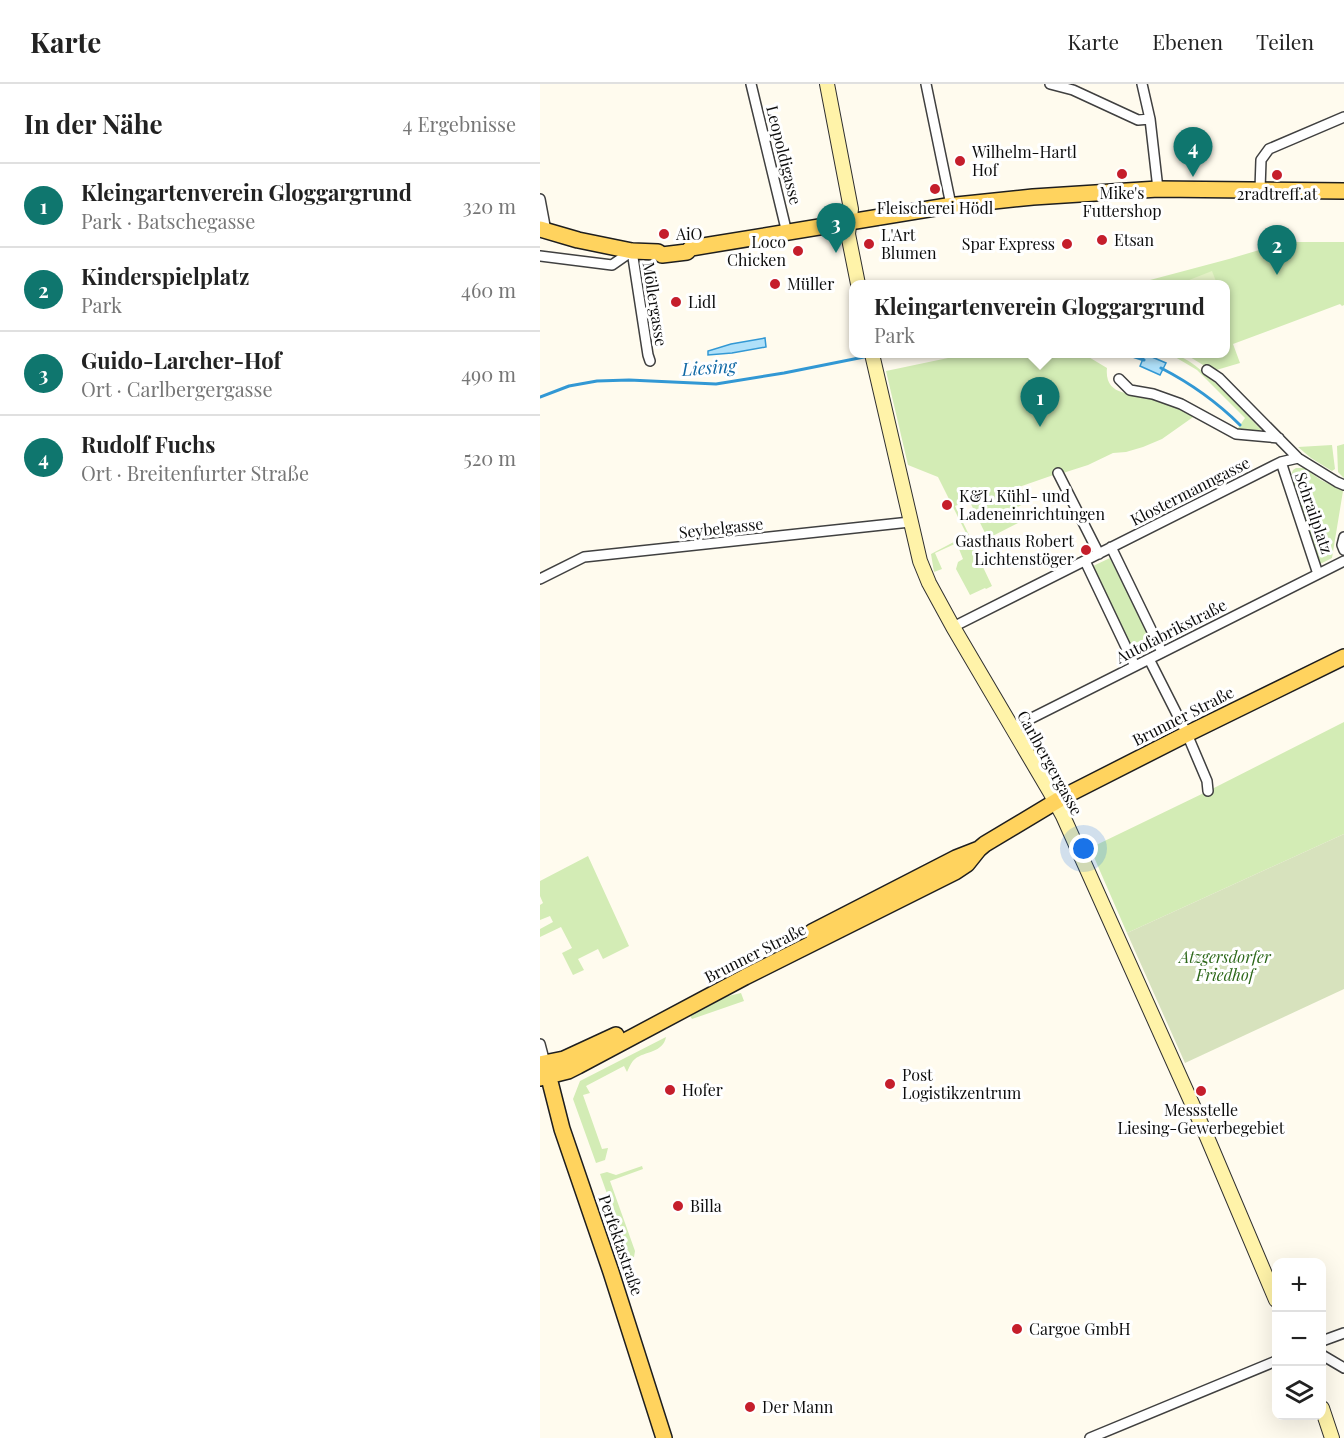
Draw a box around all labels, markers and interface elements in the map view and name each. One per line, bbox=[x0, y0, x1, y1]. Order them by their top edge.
text: Karte bbox=[30, 23, 101, 60]
text: Karte bbox=[1068, 27, 1119, 55]
text: Ebenen bbox=[1152, 27, 1223, 55]
text: Teilen bbox=[1256, 27, 1314, 55]
street label: Leopoldigasse bbox=[762, 103, 807, 207]
text: In der Nähe bbox=[24, 106, 163, 141]
text: 4 Ergebnisse bbox=[403, 110, 516, 137]
pin: 4 bbox=[1174, 128, 1212, 177]
place label: Wilhelm-Hartl Hof bbox=[971, 141, 1077, 180]
marker: Wilhelm-Hartl Hof bbox=[953, 154, 967, 168]
marker: Mike's Futtershop bbox=[1115, 167, 1129, 181]
marker: 2radtreff.at bbox=[1270, 168, 1284, 182]
text: Kleingartenverein Gloggargrund bbox=[81, 177, 412, 207]
marker: Fleischerei Hödl bbox=[928, 182, 942, 196]
place label: Mike's Futtershop bbox=[1083, 182, 1161, 221]
place label: 2radtreff.at bbox=[1237, 183, 1318, 204]
text: 1 bbox=[40, 192, 47, 219]
text: 320 m bbox=[463, 192, 516, 219]
place label: Fleischerei Hödl bbox=[877, 197, 994, 218]
pin: 3 bbox=[816, 204, 856, 253]
text: Park · Batschegasse bbox=[81, 207, 255, 234]
place label: AiO bbox=[675, 223, 703, 244]
place label: L'Art Blumen bbox=[881, 224, 937, 263]
pin: 2 bbox=[1258, 226, 1296, 275]
marker: AiO bbox=[657, 227, 671, 241]
place label: Etsan bbox=[1114, 229, 1155, 250]
place label: Loco Chicken bbox=[727, 231, 786, 270]
place label: Spar Express bbox=[962, 233, 1055, 254]
marker: Etsan bbox=[1095, 233, 1109, 247]
marker: L'Art Blumen bbox=[862, 237, 876, 251]
marker: Spar Express bbox=[1060, 237, 1074, 251]
marker: Loco Chicken bbox=[791, 244, 805, 258]
street label: Möllergasse bbox=[638, 260, 673, 348]
text: Kinderspielplatz bbox=[81, 261, 249, 291]
place label: Müller bbox=[787, 273, 834, 294]
text: 2 bbox=[38, 276, 49, 303]
text: 460 m bbox=[461, 276, 516, 303]
marker: Müller bbox=[768, 277, 782, 291]
popup bbox=[849, 280, 1230, 358]
text: Park bbox=[81, 291, 122, 318]
place label: Lidl bbox=[688, 291, 716, 312]
text: Kleingartenverein Gloggargrund bbox=[874, 291, 1205, 321]
marker: Lidl bbox=[669, 295, 683, 309]
text: Park bbox=[874, 321, 915, 348]
text: Guido-Larcher-Hof bbox=[81, 345, 281, 375]
water label: Liesing bbox=[680, 353, 739, 381]
text: 3 bbox=[39, 360, 48, 387]
text: 490 m bbox=[461, 360, 516, 387]
text: Ort · Carlbergergasse bbox=[81, 375, 273, 402]
pin: 1 bbox=[1020, 378, 1060, 427]
text: Rudolf Fuchs bbox=[81, 429, 215, 459]
text: 4 bbox=[38, 444, 49, 471]
text: 520 m bbox=[463, 444, 516, 471]
street label: Klostermanngasse bbox=[1126, 451, 1253, 530]
text: Ort · Breitenfurter Straße bbox=[81, 459, 309, 486]
street label: Schrailplatz bbox=[1291, 469, 1338, 557]
place label: K&L Kühl- und Ladeneinrichtungen bbox=[959, 485, 1105, 524]
marker: K&L Kühl- und Ladeneinrichtungen bbox=[940, 498, 954, 512]
street label: Seybelgasse bbox=[678, 513, 764, 542]
place label: Gasthaus Robert Lichtenstöger bbox=[955, 530, 1074, 569]
marker: Gasthaus Robert Lichtenstöger bbox=[1079, 543, 1093, 557]
street label: Autofabrikstraße bbox=[1111, 594, 1230, 668]
street label: Brunner Straße bbox=[1129, 681, 1237, 750]
street label: Carlbergergasse bbox=[1013, 707, 1088, 819]
your location bbox=[1069, 834, 1098, 863]
street label: Brunner Straße bbox=[701, 918, 809, 987]
park label: Atzgersdorfer Friedhof bbox=[1177, 946, 1272, 985]
place label: Post Logistikzentrum bbox=[902, 1064, 1021, 1103]
marker: Post Logistikzentrum bbox=[883, 1077, 897, 1091]
place label: Hofer bbox=[682, 1079, 723, 1100]
marker: Hofer bbox=[663, 1083, 677, 1097]
marker: Messstelle Liesing-Gewerbegebiet bbox=[1194, 1084, 1208, 1098]
place label: Messstelle Liesing-Gewerbegebiet bbox=[1118, 1099, 1285, 1138]
street label: Perfektastraße bbox=[594, 1192, 649, 1298]
place label: Billa bbox=[690, 1195, 722, 1216]
marker: Billa bbox=[671, 1199, 685, 1213]
map controls bbox=[1272, 1258, 1326, 1420]
button: + bbox=[1272, 1258, 1326, 1312]
button: − bbox=[1272, 1312, 1326, 1366]
place label: Cargoe GmbH bbox=[1029, 1318, 1131, 1339]
marker: Cargoe GmbH bbox=[1010, 1322, 1024, 1336]
button: layers bbox=[1272, 1366, 1326, 1420]
place label: Der Mann bbox=[762, 1396, 834, 1417]
marker: Der Mann bbox=[743, 1400, 757, 1414]

